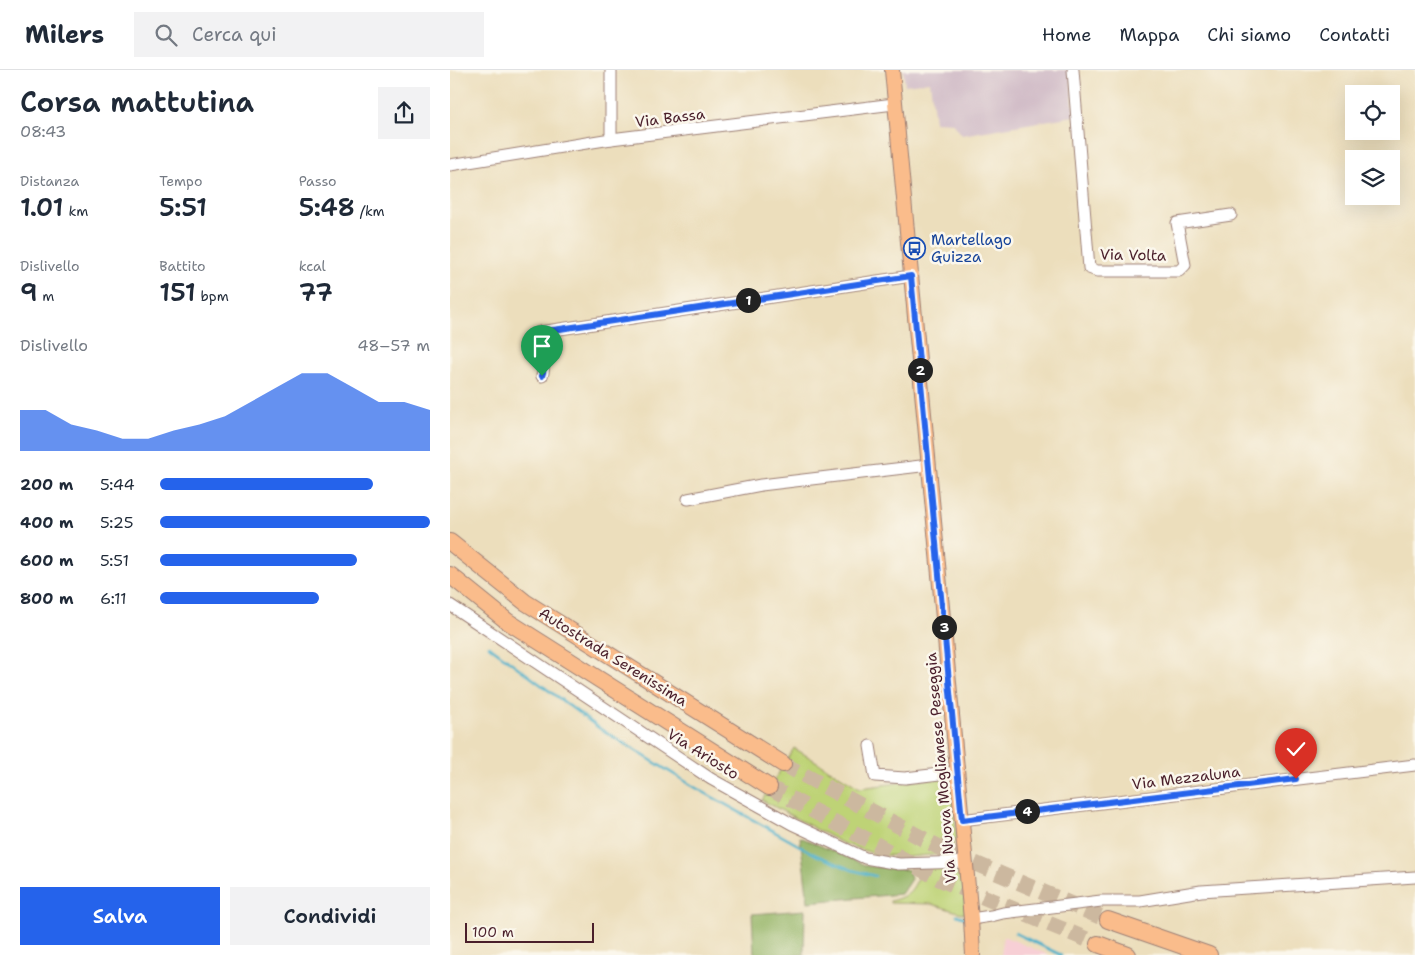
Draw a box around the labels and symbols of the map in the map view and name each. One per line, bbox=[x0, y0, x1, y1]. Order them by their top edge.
street label: Via Bassa bbox=[634, 104, 707, 132]
place label: Martellago Guizza bbox=[931, 230, 1012, 267]
bus stop icon: Martellago Guizza bbox=[903, 237, 927, 261]
street label: Via Volta bbox=[1100, 244, 1167, 266]
pin: 1 bbox=[736, 288, 760, 312]
pin bbox=[521, 325, 563, 376]
pin: 2 bbox=[908, 358, 932, 382]
street label: Autostrada Serenissima bbox=[535, 603, 692, 711]
pin: 3 bbox=[932, 614, 956, 640]
street label: Via Nuova Moglianese Peseggia bbox=[921, 651, 961, 884]
street label: Via Ariosto bbox=[663, 724, 743, 784]
pin bbox=[1275, 728, 1317, 779]
street label: Via Mezzaluna bbox=[1131, 761, 1242, 795]
pin: 4 bbox=[1014, 798, 1040, 824]
scale bar bbox=[465, 920, 594, 943]

